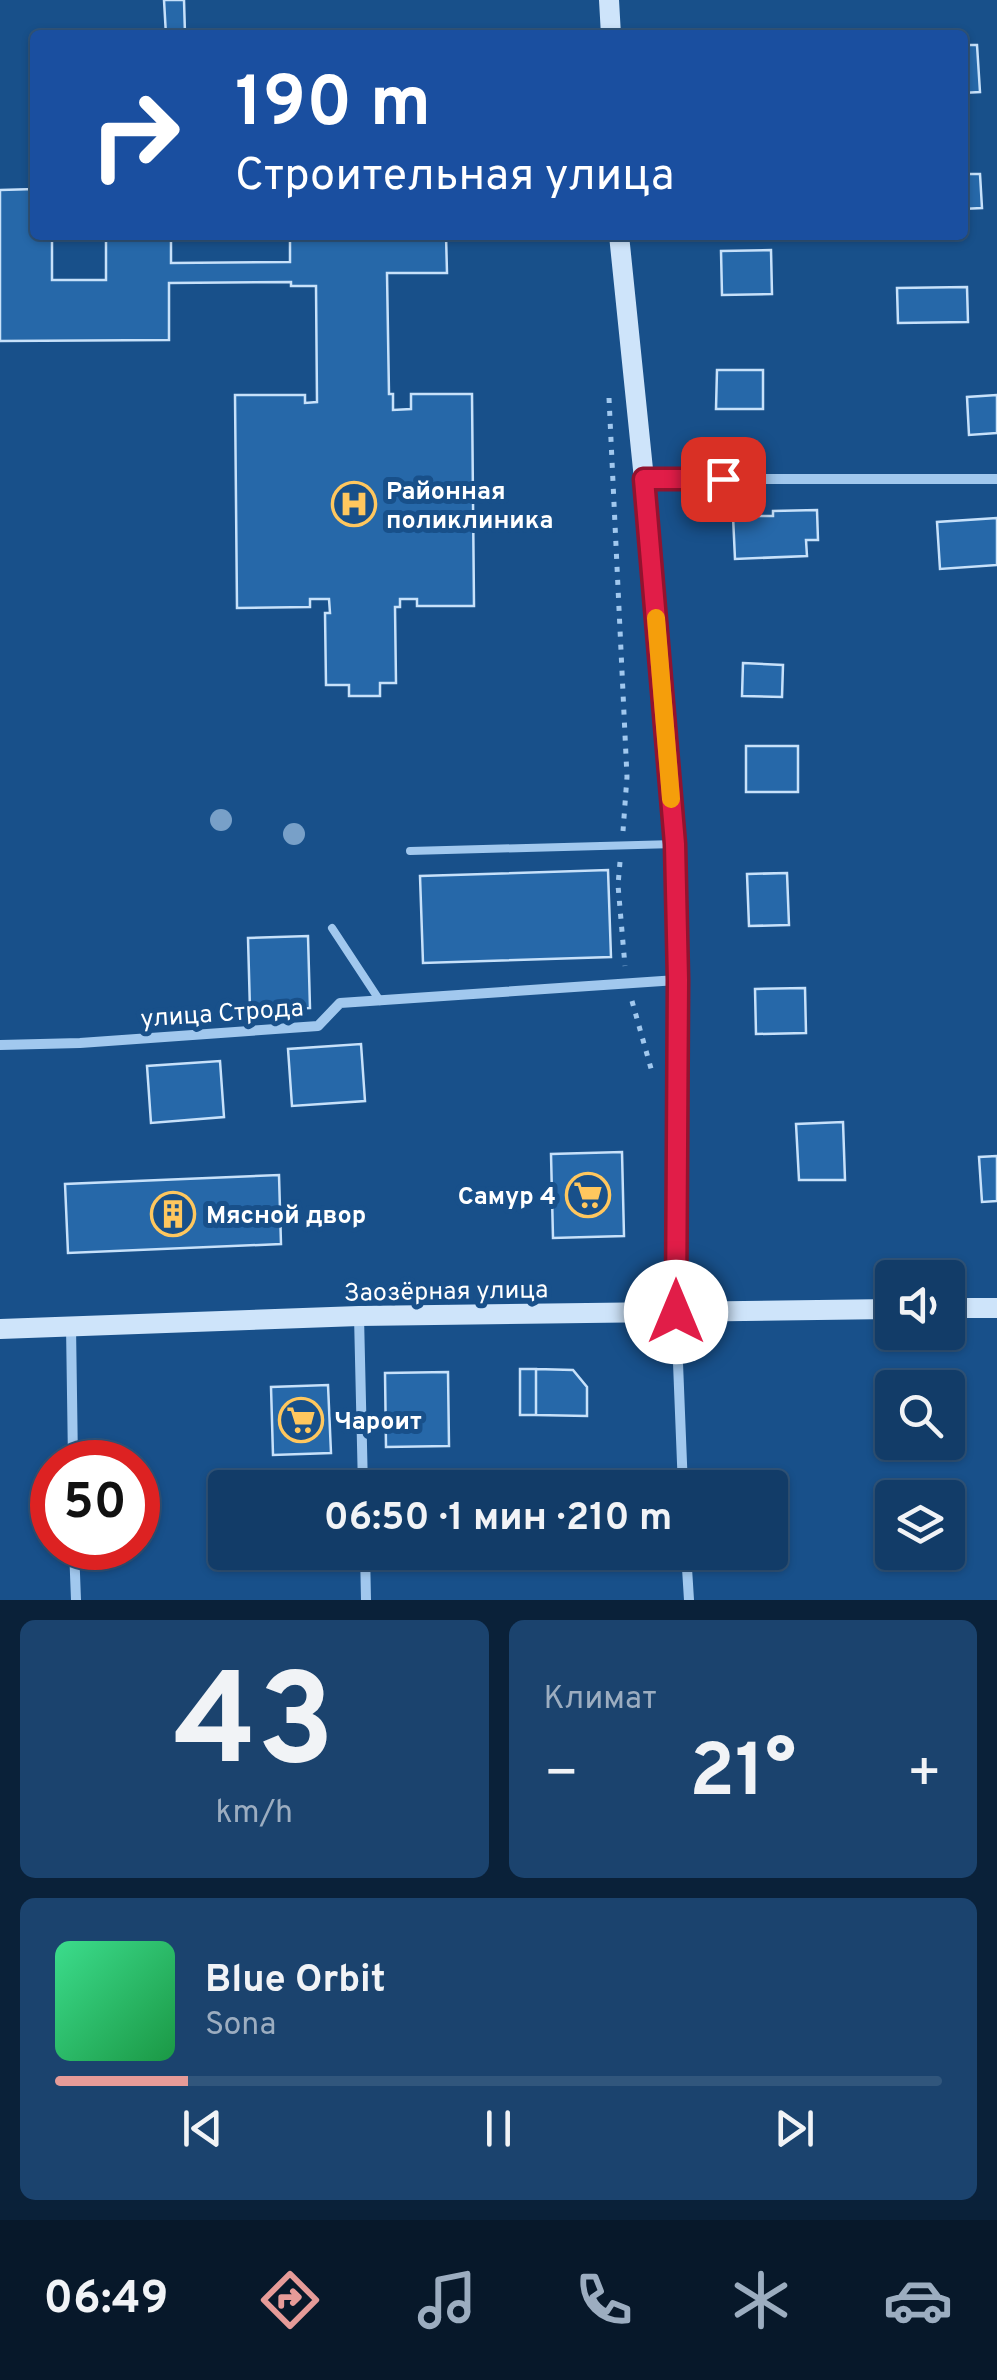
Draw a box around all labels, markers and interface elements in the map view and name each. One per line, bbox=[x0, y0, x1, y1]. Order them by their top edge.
text: 190 m bbox=[235, 62, 431, 151]
icon: right bbox=[70, 70, 200, 200]
text: Строительная улица bbox=[235, 149, 674, 206]
pin bbox=[681, 437, 766, 522]
icon: arrive bbox=[696, 452, 751, 507]
place label: Районная поликлиника bbox=[386, 477, 553, 538]
hospital icon: Районная поликлиника bbox=[331, 481, 377, 527]
street label: улица Строда bbox=[139, 993, 305, 1037]
supermarket icon: Самур 4 bbox=[565, 1172, 611, 1218]
place label: Самур 4 bbox=[458, 1182, 556, 1214]
building icon: Мясной двор bbox=[150, 1191, 196, 1237]
place label: Мясной двор bbox=[206, 1201, 366, 1233]
position arrow bbox=[624, 1260, 728, 1364]
map controls bbox=[875, 1260, 965, 1570]
button: sound bbox=[875, 1260, 965, 1350]
street label: Заозёрная улица bbox=[344, 1275, 549, 1311]
button: search bbox=[875, 1370, 965, 1460]
supermarket icon: Чароит bbox=[278, 1397, 324, 1443]
place label: Чароит bbox=[334, 1407, 422, 1439]
speed limit sign: 50 bbox=[30, 1440, 160, 1570]
button: layers bbox=[875, 1480, 965, 1570]
text: 06:50 · 1 мин · 210 m bbox=[324, 1495, 672, 1544]
text: 43 bbox=[174, 1646, 335, 1811]
text: Климат bbox=[544, 1680, 657, 1720]
text: 21° bbox=[689, 1728, 796, 1823]
text: − bbox=[544, 1741, 579, 1811]
text: + bbox=[907, 1741, 942, 1811]
text: km/h bbox=[215, 1794, 293, 1834]
text: Blue Orbit bbox=[205, 1957, 386, 2006]
text: Sona bbox=[205, 2006, 276, 2046]
icon: previous bbox=[175, 2101, 230, 2156]
icon: pause bbox=[471, 2101, 526, 2156]
icon: next bbox=[767, 2101, 822, 2156]
icon: directions bbox=[255, 2265, 325, 2335]
icon: music bbox=[412, 2265, 482, 2335]
icon: phone bbox=[569, 2265, 639, 2335]
icon: climate bbox=[726, 2265, 796, 2335]
icon: car bbox=[883, 2265, 953, 2335]
text: 06:49 bbox=[44, 2272, 168, 2329]

